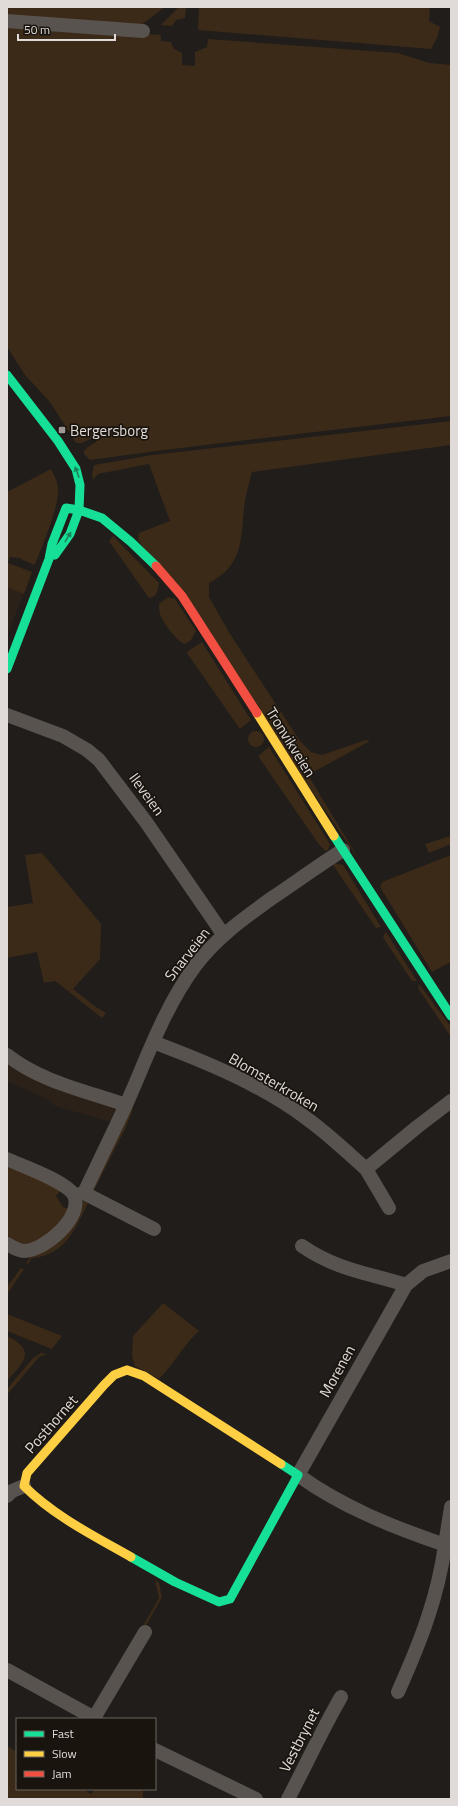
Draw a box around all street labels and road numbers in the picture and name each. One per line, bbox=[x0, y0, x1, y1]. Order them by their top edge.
street label: Tronvikveien bbox=[260, 702, 322, 782]
street label: Ileveien bbox=[124, 768, 170, 820]
street label: Snarveien bbox=[159, 922, 215, 986]
street label: Blomsterkroken bbox=[225, 1047, 323, 1117]
street label: Morenen bbox=[313, 1341, 361, 1401]
street label: Posthornet bbox=[19, 1389, 83, 1458]
street label: Vestbrynet bbox=[273, 1703, 325, 1776]

